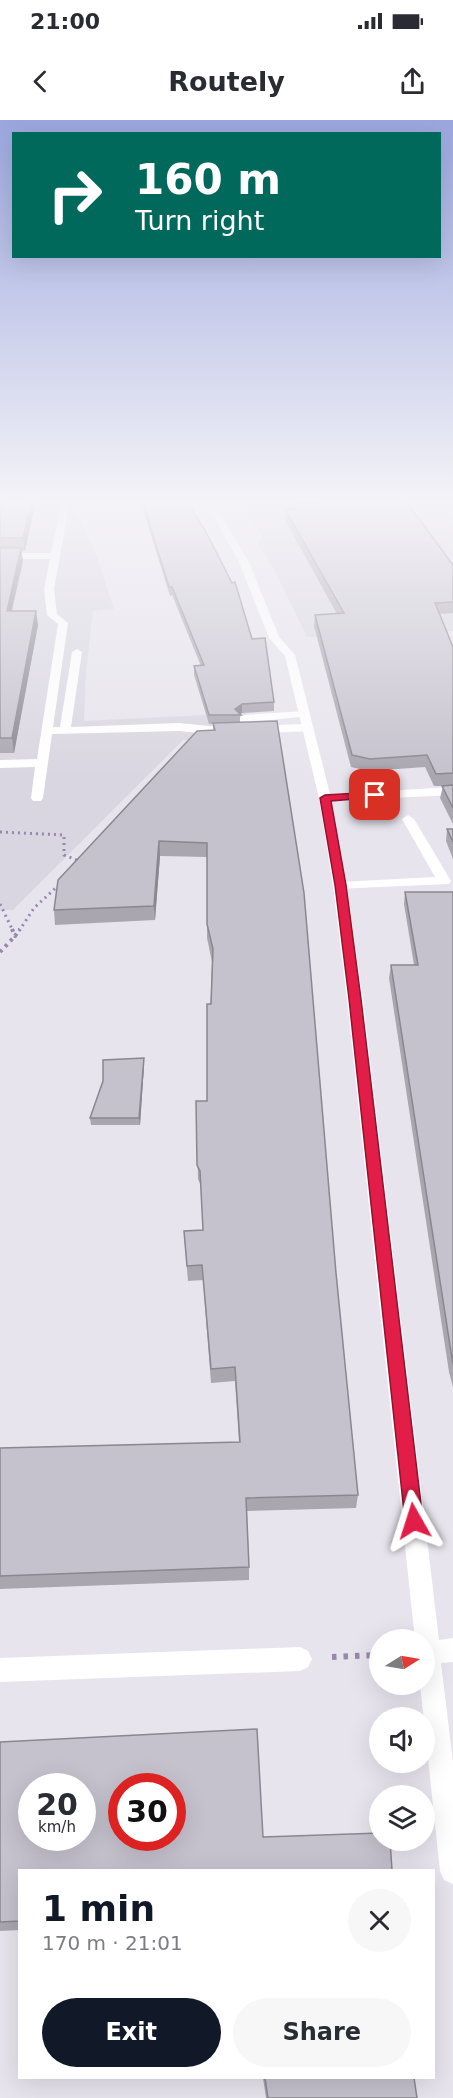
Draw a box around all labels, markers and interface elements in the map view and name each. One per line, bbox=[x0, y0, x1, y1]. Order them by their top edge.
text: 21:00 bbox=[30, 9, 100, 34]
icon: back bbox=[24, 65, 57, 98]
icon: share bbox=[396, 65, 429, 98]
text: Routely bbox=[168, 66, 285, 97]
text: 160 m bbox=[135, 155, 281, 204]
icon: right bbox=[36, 156, 114, 234]
text: Turn right bbox=[135, 205, 264, 236]
pin bbox=[349, 769, 400, 820]
icon: arrive bbox=[358, 778, 391, 811]
position arrow bbox=[382, 1489, 446, 1553]
north arrow bbox=[369, 1629, 435, 1695]
map controls bbox=[369, 1629, 435, 1851]
button: sound bbox=[369, 1707, 435, 1773]
speed limit sign: 30 bbox=[108, 1773, 186, 1851]
button: layers bbox=[369, 1785, 435, 1851]
text: 20 bbox=[36, 1787, 78, 1822]
text: km/h bbox=[38, 1818, 76, 1836]
text: 1 min bbox=[42, 1888, 155, 1929]
button: close bbox=[348, 1889, 411, 1952]
text: 170 m · 21:01 bbox=[42, 1931, 183, 1955]
button: Exit bbox=[42, 1998, 221, 2067]
button: Share bbox=[233, 1998, 411, 2067]

